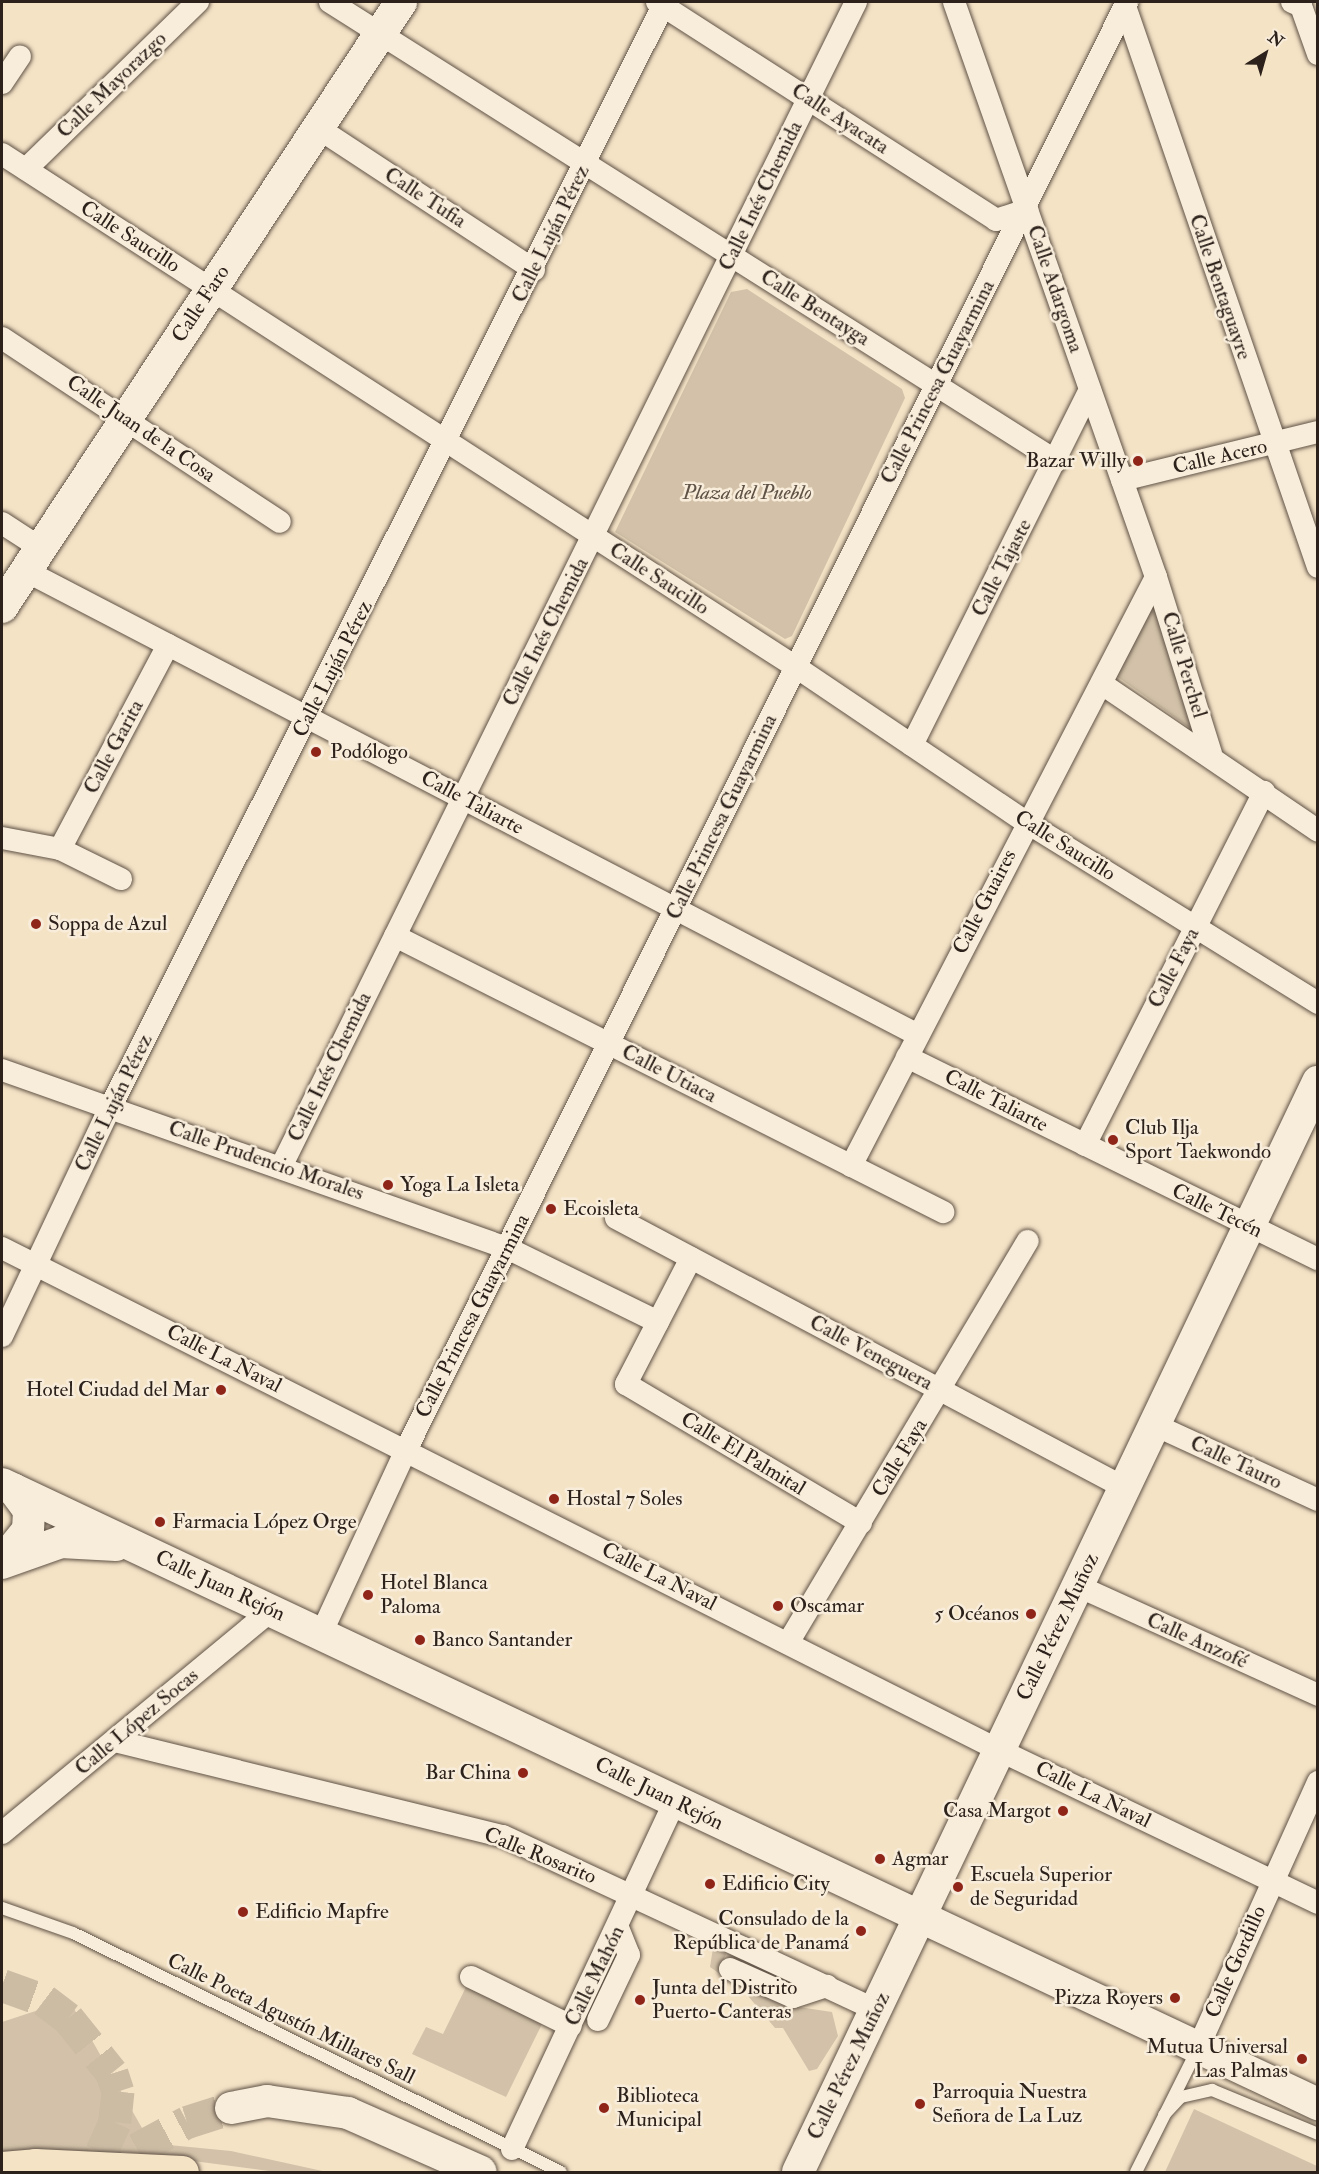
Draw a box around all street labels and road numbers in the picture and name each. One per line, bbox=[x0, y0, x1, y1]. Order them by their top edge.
street label: Calle Mayorazgo bbox=[52, 26, 172, 144]
street label: Calle Ayacata bbox=[787, 78, 893, 160]
street label: Calle Inés Chemida bbox=[714, 117, 808, 275]
street label: Calle Luján Pérez bbox=[507, 161, 595, 307]
street label: Calle Tufia bbox=[379, 162, 471, 234]
street label: Calle Saucillo bbox=[75, 195, 185, 279]
street label: Calle Bentaguayre bbox=[1183, 211, 1257, 363]
street label: Calle Adargoma bbox=[1021, 222, 1089, 356]
street label: Calle Faro bbox=[167, 261, 235, 347]
street label: Calle Bentayga bbox=[756, 264, 874, 352]
street label: Calle Princesa Guayarmina bbox=[876, 276, 1000, 488]
street label: Calle Juan de la Cosa bbox=[62, 370, 220, 488]
street label: Calle Acero bbox=[1170, 434, 1270, 480]
street label: Calle Tajaste bbox=[967, 515, 1037, 621]
street label: Calle Saucillo bbox=[604, 537, 714, 621]
street label: Calle Inés Chemida bbox=[498, 553, 594, 711]
street label: Calle Luján Pérez bbox=[288, 597, 378, 741]
street label: Calle Perchel bbox=[1156, 609, 1212, 721]
street label: Calle Garita bbox=[79, 696, 149, 798]
street label: Calle Princesa Guayarmina bbox=[661, 710, 783, 924]
street label: Calle Taliarte bbox=[416, 765, 528, 841]
street label: Calle Saucillo bbox=[1010, 805, 1120, 887]
street label: Calle Guaires bbox=[948, 845, 1022, 959]
street label: Calle Faya bbox=[1143, 924, 1205, 1012]
street label: Calle Inés Chemida bbox=[283, 988, 377, 1146]
street label: Calle Luján Pérez bbox=[70, 1030, 158, 1176]
street label: Calle Utiaca bbox=[617, 1039, 721, 1109]
street label: Calle Taliarte bbox=[940, 1064, 1052, 1138]
street label: Calle Prudencio Morales bbox=[165, 1116, 367, 1206]
street label: Calle Tecén bbox=[1168, 1178, 1266, 1244]
street label: Calle Princesa Guayarmina bbox=[411, 1210, 535, 1422]
street label: Calle Veneguera bbox=[805, 1310, 937, 1396]
street label: Calle La Naval bbox=[162, 1319, 286, 1399]
street label: Calle El Palmital bbox=[676, 1407, 810, 1501]
street label: Calle Faya bbox=[867, 1414, 933, 1502]
street label: Calle Tauro bbox=[1186, 1431, 1286, 1495]
street label: Calle La Naval bbox=[597, 1537, 721, 1617]
street label: Calle Juan Rejón bbox=[151, 1545, 289, 1627]
street label: Calle Pérez Muñoz bbox=[1011, 1549, 1105, 1705]
street label: Calle Anzofé bbox=[1143, 1608, 1251, 1674]
street label: Calle López Socas bbox=[70, 1663, 204, 1781]
street label: Calle Juan Rejón bbox=[591, 1752, 727, 1836]
street label: Calle La Naval bbox=[1031, 1756, 1155, 1834]
street label: Calle Rosarito bbox=[480, 1822, 600, 1890]
street label: Calle Gordillo bbox=[1200, 1902, 1272, 2022]
street label: Calle Mahón bbox=[560, 1922, 630, 2030]
street label: Calle Poeta Agustín Millares Sall bbox=[163, 1948, 419, 2090]
street label: Calle Pérez Muñoz bbox=[802, 1988, 896, 2144]

